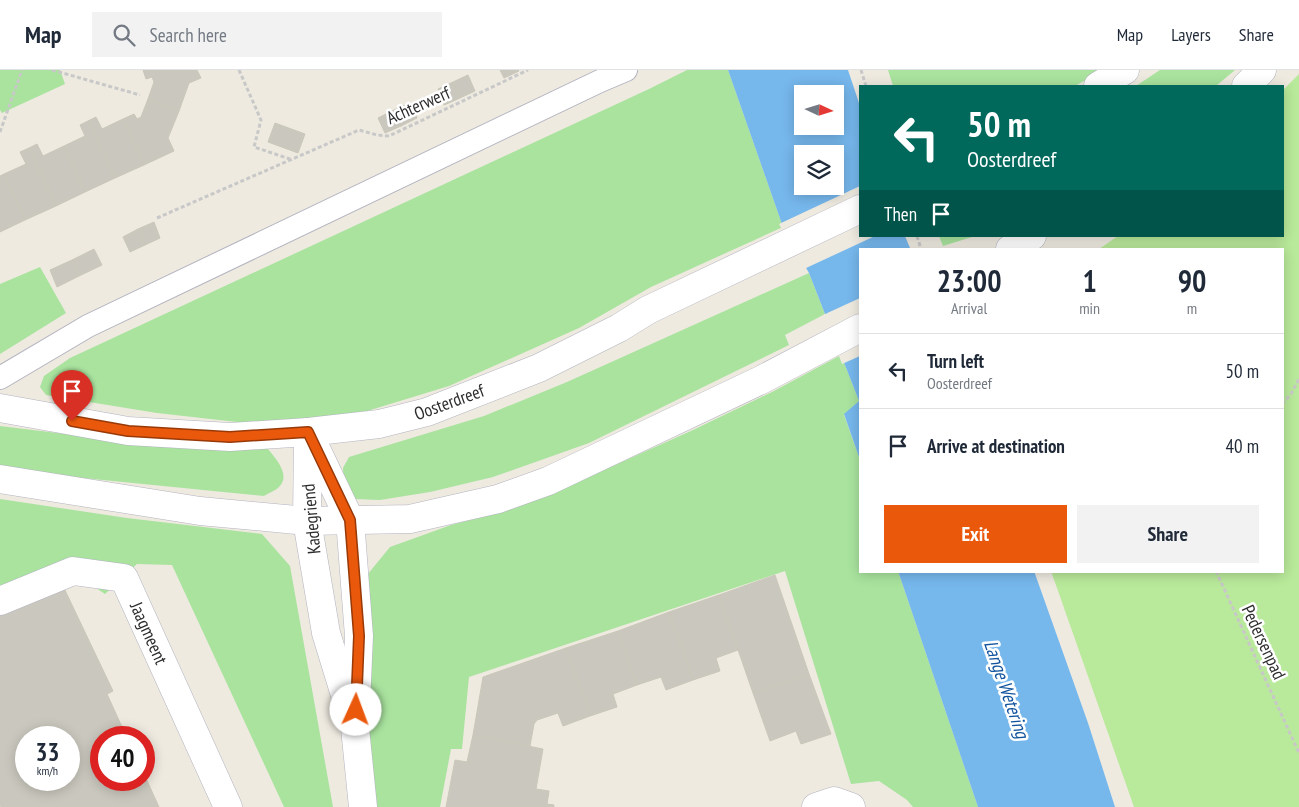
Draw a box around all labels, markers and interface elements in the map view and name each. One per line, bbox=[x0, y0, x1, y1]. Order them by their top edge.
search box bbox=[92, 12, 442, 57]
text: Map bbox=[25, 19, 62, 50]
icon: search bbox=[110, 21, 138, 49]
text: Search here bbox=[150, 23, 227, 47]
text: Map bbox=[1117, 23, 1143, 46]
text: Layers bbox=[1171, 23, 1211, 46]
text: Share bbox=[1239, 23, 1274, 46]
street label: Achterwerf bbox=[383, 80, 455, 129]
north arrow bbox=[794, 85, 844, 135]
map controls bbox=[794, 85, 844, 195]
text: 50 m bbox=[967, 101, 1031, 147]
icon: left bbox=[884, 105, 949, 170]
button: layers bbox=[794, 145, 844, 195]
text: Oosterdreef bbox=[967, 145, 1056, 173]
icon: arrive bbox=[927, 200, 955, 228]
text: Then bbox=[884, 202, 917, 226]
text: 23:00 bbox=[937, 261, 1002, 300]
text: 1 bbox=[1082, 261, 1097, 300]
text: 90 bbox=[1178, 261, 1206, 300]
text: Arrival bbox=[951, 298, 987, 318]
text: min bbox=[1079, 298, 1100, 318]
text: m bbox=[1187, 298, 1197, 318]
text: Turn left bbox=[927, 349, 984, 373]
icon: left bbox=[884, 357, 912, 385]
text: 50 m bbox=[1226, 359, 1259, 383]
pin bbox=[51, 370, 93, 421]
text: Oosterdreef bbox=[927, 373, 992, 393]
icon: arrive bbox=[58, 377, 86, 405]
street label: Oosterdreef bbox=[411, 378, 489, 425]
icon: arrive bbox=[884, 432, 912, 460]
text: Arrive at destination bbox=[927, 434, 1065, 458]
text: 40 m bbox=[1226, 434, 1259, 458]
street label: Kadegriend bbox=[296, 483, 326, 555]
button: Exit bbox=[884, 505, 1067, 563]
button: Share bbox=[1077, 505, 1259, 563]
street label: Jaagmeent bbox=[125, 597, 173, 668]
street label: Pedersenpad bbox=[1237, 601, 1291, 683]
water label: Lange Wetering bbox=[979, 637, 1036, 743]
position arrow bbox=[329, 683, 381, 735]
speed limit sign: 40 bbox=[90, 726, 155, 791]
text: 33 bbox=[36, 736, 59, 768]
text: km/h bbox=[37, 763, 58, 778]

